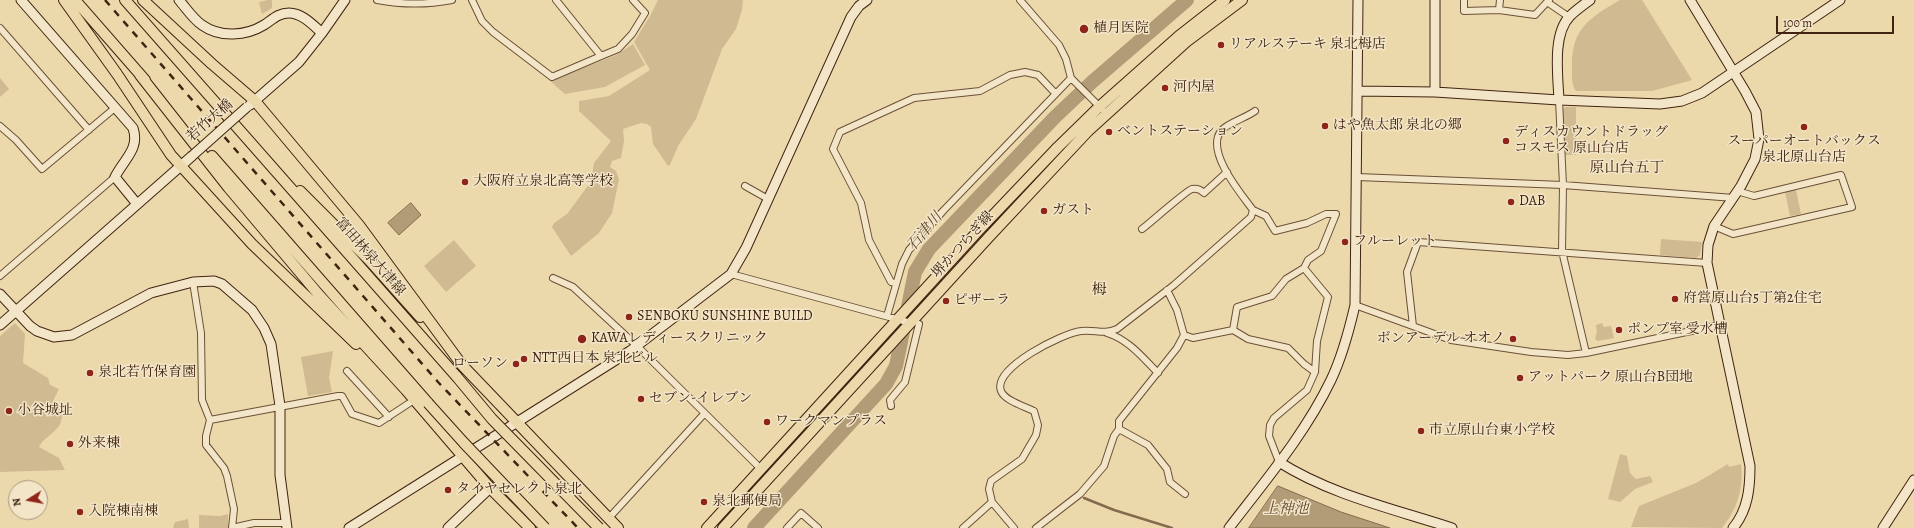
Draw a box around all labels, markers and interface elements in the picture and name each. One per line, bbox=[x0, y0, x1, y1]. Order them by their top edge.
scale bar bbox=[1778, 8, 1896, 34]
text: 100 m bbox=[1783, 15, 1812, 31]
place label: 植月医院 bbox=[1093, 21, 1149, 37]
marker: 植月医院 bbox=[1078, 23, 1090, 35]
place label: リアルステーキ 泉北栂店 bbox=[1229, 37, 1386, 53]
marker: リアルステーキ 泉北栂店 bbox=[1216, 40, 1226, 50]
place label: 河内屋 bbox=[1173, 80, 1215, 96]
marker: 河内屋 bbox=[1160, 83, 1170, 93]
street label: 若竹大橋 bbox=[183, 96, 237, 146]
place label: はや魚太郎 泉北の郷 bbox=[1333, 118, 1462, 134]
marker: はや魚太郎 泉北の郷 bbox=[1320, 121, 1330, 131]
marker: スーパーオートバックス 泉北原山台店 bbox=[1799, 122, 1809, 132]
place label: ベントステーション bbox=[1117, 124, 1243, 140]
place label: ディスカウントドラッグ コスモス 原山台店 bbox=[1514, 125, 1668, 158]
marker: ベントステーション bbox=[1104, 127, 1114, 137]
place label: スーパーオートバックス 泉北原山台店 bbox=[1727, 134, 1881, 166]
marker: ディスカウントドラッグ コスモス 原山台店 bbox=[1501, 136, 1511, 146]
district label: 原山台五丁 bbox=[1590, 159, 1664, 177]
place label: 大阪府立泉北高等学校 bbox=[473, 174, 613, 190]
marker: 大阪府立泉北高等学校 bbox=[460, 177, 470, 187]
place label: DAB bbox=[1519, 194, 1545, 210]
marker: DAB bbox=[1506, 197, 1516, 207]
place label: ガスト bbox=[1052, 203, 1094, 219]
marker: ガスト bbox=[1039, 206, 1049, 216]
street label: 堺かつらぎ線 bbox=[929, 208, 997, 282]
water label: 石津川 bbox=[904, 209, 946, 255]
street label: 富田林泉大津線 bbox=[332, 215, 408, 299]
place label: フルーレット bbox=[1353, 234, 1437, 250]
marker: フルーレット bbox=[1340, 237, 1350, 247]
district label: 栂 bbox=[1092, 281, 1106, 299]
place label: 府営原山台5丁第2住宅 bbox=[1683, 291, 1822, 307]
place label: ピザーラ bbox=[954, 293, 1010, 309]
marker: 府営原山台5丁第2住宅 bbox=[1670, 294, 1680, 304]
marker: ピザーラ bbox=[941, 296, 951, 306]
place label: SENBOKU SUNSHINE BUILD bbox=[637, 309, 813, 325]
marker: SENBOKU SUNSHINE BUILD bbox=[624, 312, 634, 322]
place label: ポンプ室 受水槽 bbox=[1627, 322, 1728, 338]
marker: ポンプ室 受水槽 bbox=[1614, 325, 1624, 335]
place label: KAWAレディースクリニック bbox=[591, 331, 768, 347]
place label: ボンアーデル オオノ bbox=[1377, 331, 1505, 347]
marker: KAWAレディースクリニック bbox=[576, 333, 588, 345]
marker: ボンアーデル オオノ bbox=[1508, 334, 1518, 344]
place label: NTT西日本 泉北ビル bbox=[532, 351, 658, 367]
marker: NTT西日本 泉北ビル bbox=[519, 354, 529, 364]
place label: ローソン bbox=[452, 356, 508, 372]
marker: ローソン bbox=[511, 359, 521, 369]
place label: 泉北若竹保育園 bbox=[98, 365, 196, 381]
marker: 泉北若竹保育園 bbox=[85, 368, 95, 378]
place label: アットパーク 原山台B団地 bbox=[1528, 370, 1693, 386]
marker: アットパーク 原山台B団地 bbox=[1515, 373, 1525, 383]
place label: セブン-イレブン bbox=[649, 391, 752, 407]
marker: セブン-イレブン bbox=[636, 394, 646, 404]
place label: 小谷城址 bbox=[17, 403, 73, 419]
marker: 小谷城址 bbox=[4, 406, 14, 416]
place label: ワークマンプラス bbox=[775, 414, 887, 430]
marker: ワークマンプラス bbox=[762, 417, 772, 427]
place label: 市立原山台東小学校 bbox=[1429, 423, 1555, 439]
marker: 市立原山台東小学校 bbox=[1416, 426, 1426, 436]
place label: 外来棟 bbox=[78, 436, 120, 452]
marker: 外来棟 bbox=[65, 439, 75, 449]
north arrow bbox=[8, 480, 48, 520]
place label: タイヤセレクト泉北 bbox=[456, 482, 582, 498]
marker: タイヤセレクト泉北 bbox=[443, 485, 453, 495]
place label: 泉北郵便局 bbox=[712, 494, 782, 510]
text: N bbox=[9, 497, 25, 508]
marker: 泉北郵便局 bbox=[699, 497, 709, 507]
water label: 上神池 bbox=[1264, 500, 1308, 518]
place label: 入院棟南棟 bbox=[88, 504, 158, 520]
marker: 入院棟南棟 bbox=[75, 507, 85, 517]

